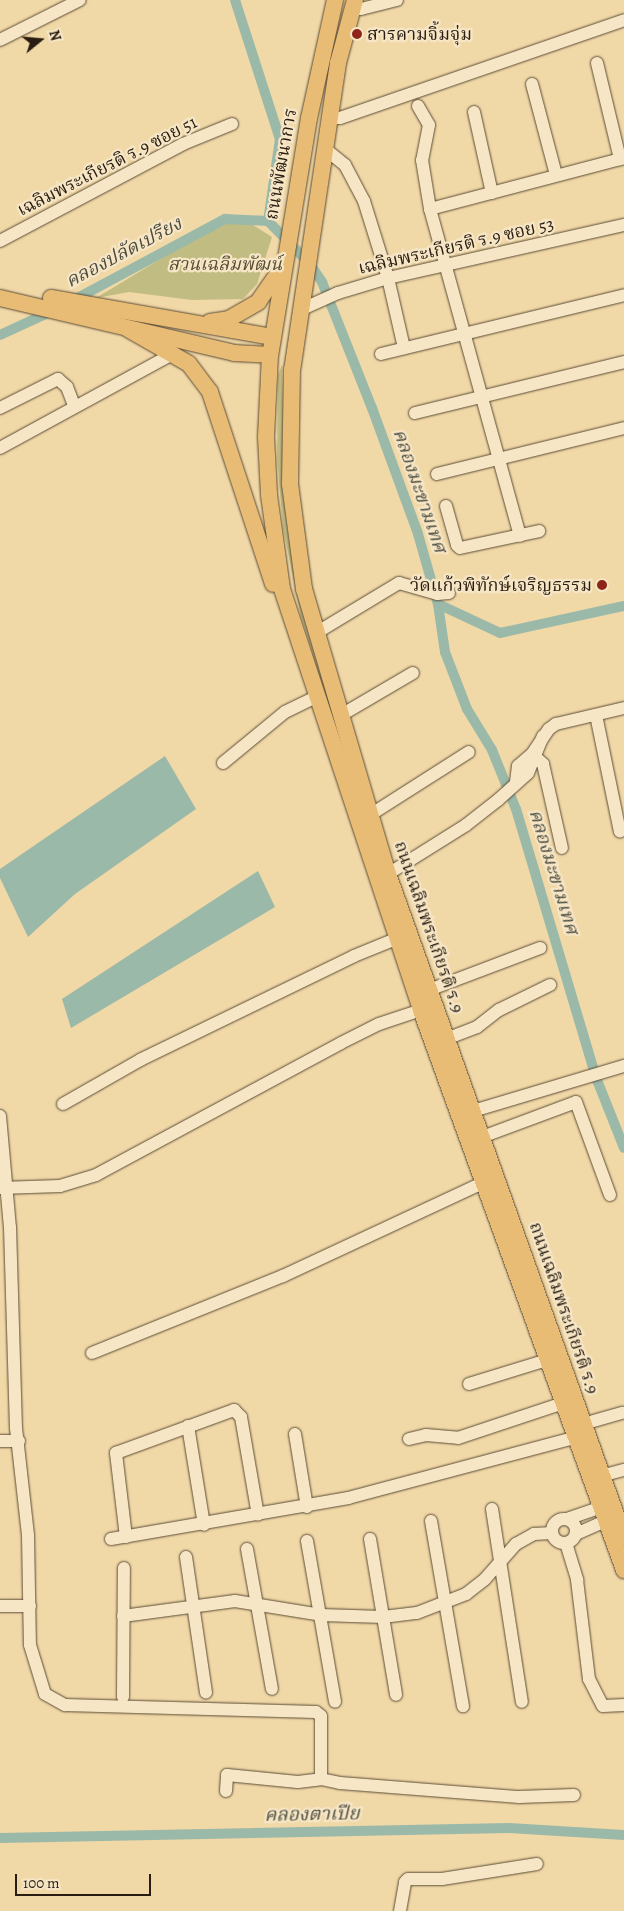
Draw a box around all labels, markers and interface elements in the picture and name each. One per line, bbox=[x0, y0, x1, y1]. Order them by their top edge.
north arrow bbox=[15, 15, 65, 65]
place label: สารคามจิ้มจุ่ม bbox=[367, 23, 472, 45]
text: N bbox=[44, 28, 65, 43]
marker: สารคามจิ้มจุ่ม bbox=[351, 28, 363, 40]
street label: ถนนพัฒนาการ bbox=[261, 106, 301, 222]
street label: เฉลิมพระเกียรติ ร.9 ซอย 51 bbox=[14, 111, 200, 221]
water label: คลองปลัดเปรียง bbox=[62, 213, 186, 293]
street label: เฉลิมพระเกียรติ ร.9 ซอย 53 bbox=[356, 213, 556, 279]
park label: สวนเฉลิมพัฒน์ bbox=[168, 253, 282, 275]
water label: คลองมะขามเทศ bbox=[387, 426, 451, 556]
place label: วัดแก้วพิทักษ์เจริญธรรม bbox=[410, 574, 592, 596]
marker: วัดแก้วพิทักษ์เจริญธรรม bbox=[596, 579, 608, 591]
water label: คลองมะขามเทศ bbox=[523, 807, 583, 937]
street label: ถนนเฉลิมพระเกียรติ ร.9 bbox=[389, 838, 469, 1016]
street label: ถนนเฉลิมพระเกียรติ ร.9 bbox=[524, 1219, 604, 1397]
water label: คลองตาเปีย bbox=[264, 1803, 360, 1827]
scale bar bbox=[18, 1864, 154, 1896]
text: 100 m bbox=[23, 1873, 60, 1893]

